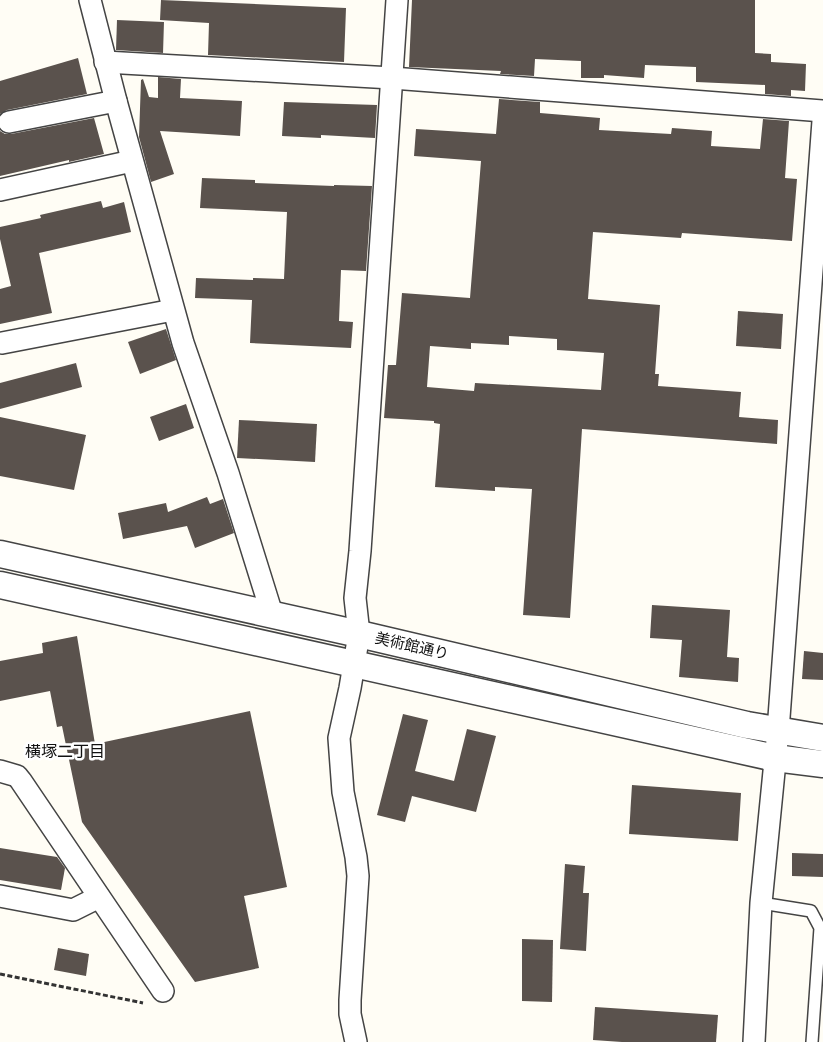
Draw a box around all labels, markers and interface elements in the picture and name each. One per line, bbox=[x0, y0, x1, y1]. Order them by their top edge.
street label: 美術館通り bbox=[374, 629, 451, 662]
district label: 横塚二丁目 bbox=[25, 743, 105, 760]

